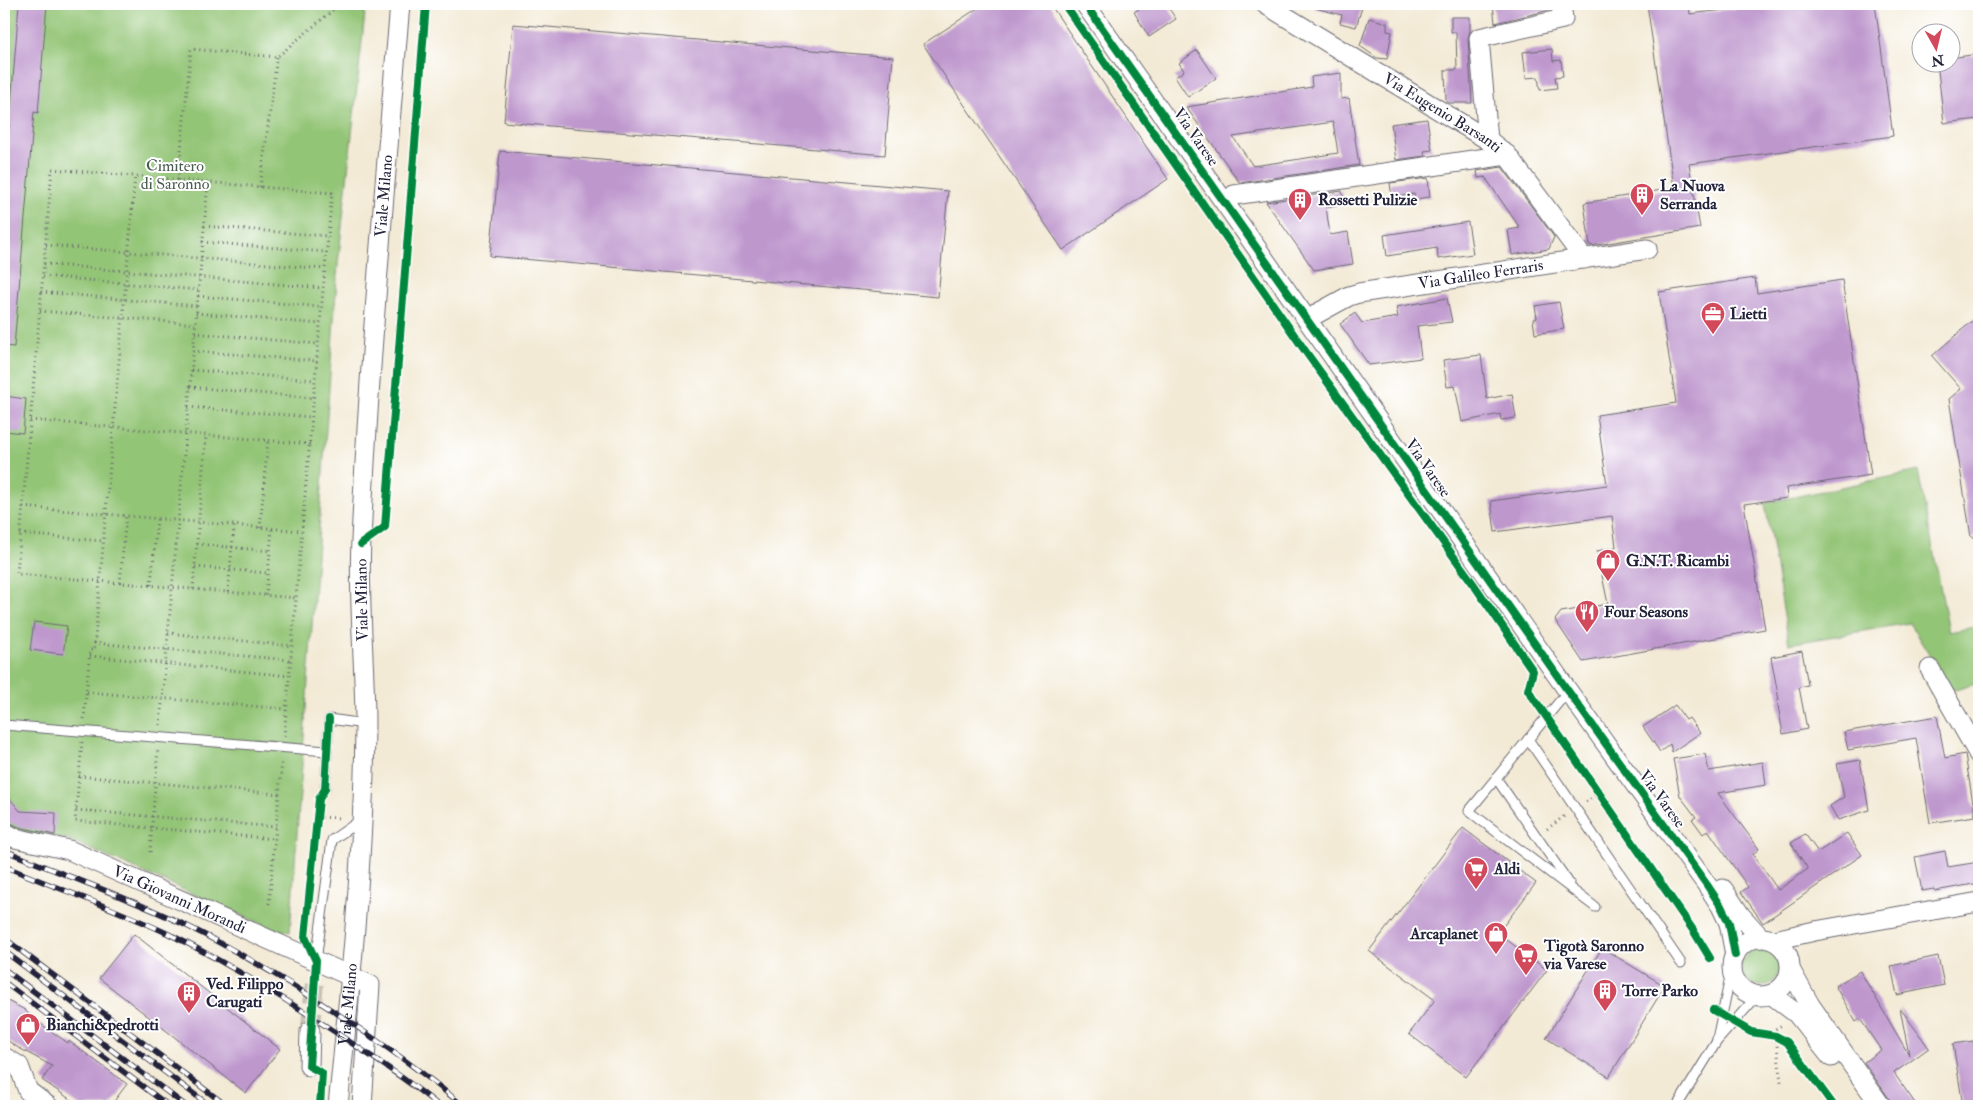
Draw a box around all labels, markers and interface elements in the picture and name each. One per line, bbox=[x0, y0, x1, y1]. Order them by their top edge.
north arrow bbox=[1910, 22, 1960, 72]
text: N bbox=[1930, 51, 1946, 70]
street label: Via Eugenio Barsanti bbox=[1379, 68, 1506, 157]
street label: Via Varese bbox=[1169, 104, 1224, 170]
street label: Viale Milano bbox=[371, 154, 397, 238]
park label: Cimitero di Saronno bbox=[141, 156, 210, 194]
place label: La Nuova Serranda bbox=[1660, 176, 1725, 214]
building icon: La Nuova Serranda bbox=[1629, 182, 1655, 216]
building icon: Rossetti Pulizie bbox=[1287, 187, 1313, 221]
place label: Rossetti Pulizie bbox=[1318, 190, 1418, 210]
street label: Via Galileo Ferraris bbox=[1417, 255, 1545, 294]
office icon: Lietti bbox=[1700, 301, 1726, 335]
place label: Lietti bbox=[1730, 304, 1768, 324]
street label: Via Varese bbox=[1401, 435, 1456, 501]
shop icon: G.N.T. Ricambi bbox=[1595, 548, 1621, 582]
place label: G.N.T. Ricambi bbox=[1626, 551, 1730, 571]
street label: Viale Milano bbox=[351, 558, 373, 641]
restaurant icon: Four Seasons bbox=[1574, 599, 1600, 633]
place label: Four Seasons bbox=[1604, 602, 1689, 622]
street label: Via Varese bbox=[1634, 766, 1690, 832]
supermarket icon: Aldi bbox=[1463, 856, 1489, 890]
place label: Aldi bbox=[1493, 859, 1521, 879]
street label: Via Giovanni Morandi bbox=[110, 861, 249, 938]
shop icon: Arcaplanet bbox=[1483, 921, 1509, 955]
place label: Arcaplanet bbox=[1409, 924, 1479, 945]
place label: Tigotà Saronno via Varese bbox=[1543, 936, 1644, 974]
supermarket icon: Tigotà Saronno via Varese bbox=[1513, 942, 1539, 976]
street label: Viale Milano bbox=[334, 962, 362, 1047]
place label: Ved. Filippo Carugati bbox=[205, 974, 284, 1013]
building icon: Torre Parko bbox=[1592, 978, 1618, 1012]
building icon: Ved. Filippo Carugati bbox=[176, 980, 202, 1014]
place label: Torre Parko bbox=[1621, 981, 1698, 1001]
shop icon: Bianchi&pedrotti bbox=[15, 1012, 41, 1046]
place label: Bianchi&pedrotti bbox=[46, 1015, 160, 1036]

